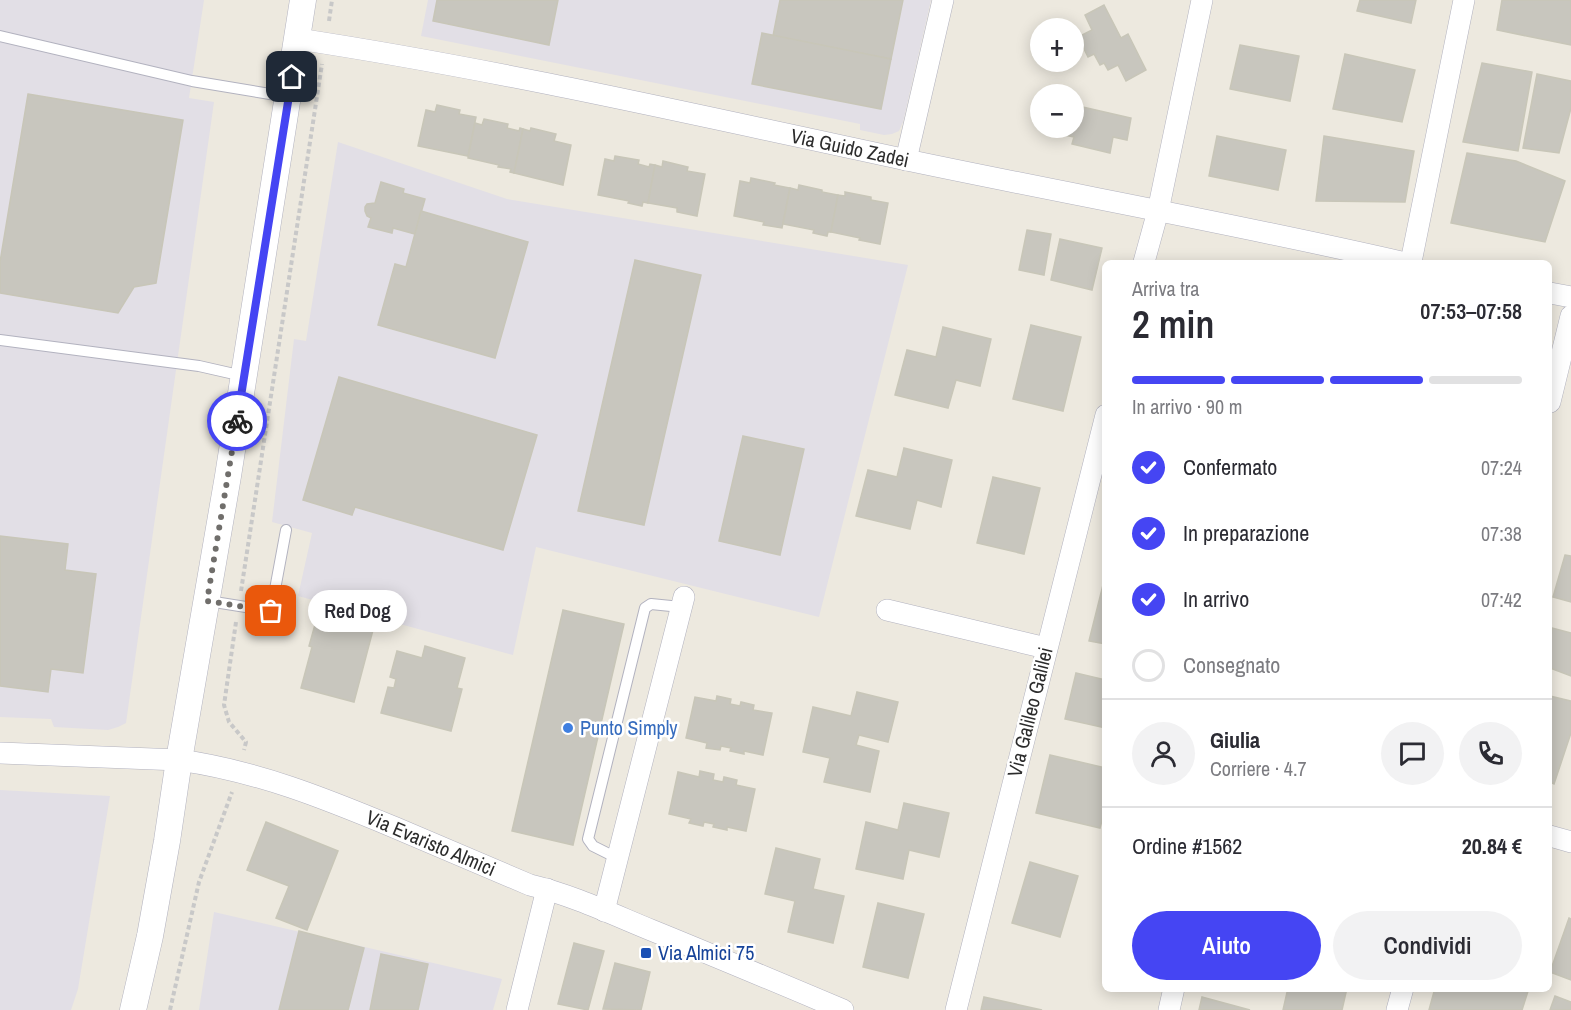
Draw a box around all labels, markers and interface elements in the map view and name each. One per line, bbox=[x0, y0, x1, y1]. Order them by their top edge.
map controls bbox=[1030, 18, 1084, 138]
button: + bbox=[1030, 18, 1084, 72]
pin bbox=[266, 51, 317, 102]
icon: home bbox=[275, 60, 308, 93]
button: − bbox=[1030, 84, 1084, 138]
street label: Via Guido Zadei bbox=[789, 122, 912, 173]
text: Arriva tra bbox=[1132, 275, 1199, 302]
text: 07:53–07:58 bbox=[1420, 296, 1522, 326]
text: 2 min bbox=[1132, 298, 1214, 350]
courier bbox=[207, 391, 267, 451]
text: In arrivo · 90 m bbox=[1132, 393, 1242, 420]
icon: bike bbox=[221, 405, 254, 438]
icon: check bbox=[1132, 451, 1165, 484]
text: Confermato bbox=[1183, 452, 1277, 482]
text: 07:24 bbox=[1481, 454, 1522, 481]
icon: check bbox=[1132, 517, 1165, 550]
text: In preparazione bbox=[1183, 518, 1309, 548]
text: 07:38 bbox=[1481, 520, 1522, 547]
icon: check bbox=[1132, 583, 1165, 616]
text: In arrivo bbox=[1183, 584, 1249, 614]
pin bbox=[245, 585, 296, 636]
text: 07:42 bbox=[1481, 586, 1522, 613]
callout: Red Dog bbox=[307, 590, 406, 632]
icon: bag bbox=[254, 594, 287, 627]
text: Red Dog bbox=[324, 597, 391, 624]
street label: Via Galileo Galilei bbox=[1000, 644, 1059, 780]
text: Consegnato bbox=[1183, 650, 1280, 680]
place label: Punto Simply bbox=[580, 714, 678, 741]
marker: Punto Simply bbox=[561, 721, 575, 735]
button: person bbox=[1132, 722, 1195, 785]
button: chat bbox=[1381, 722, 1444, 785]
button: phone bbox=[1459, 722, 1522, 785]
text: Giulia bbox=[1210, 725, 1260, 755]
text: Corriere · 4.7 bbox=[1210, 755, 1307, 782]
street label: Via Evaristo Almici bbox=[362, 803, 500, 882]
text: Ordine #1562 bbox=[1132, 831, 1242, 861]
text: 20.84 € bbox=[1462, 831, 1522, 861]
button: Aiuto bbox=[1132, 911, 1321, 980]
button: Condividi bbox=[1333, 911, 1522, 980]
place label: Via Almici 75 bbox=[658, 939, 754, 966]
marker: Via Almici 75 bbox=[639, 946, 653, 960]

